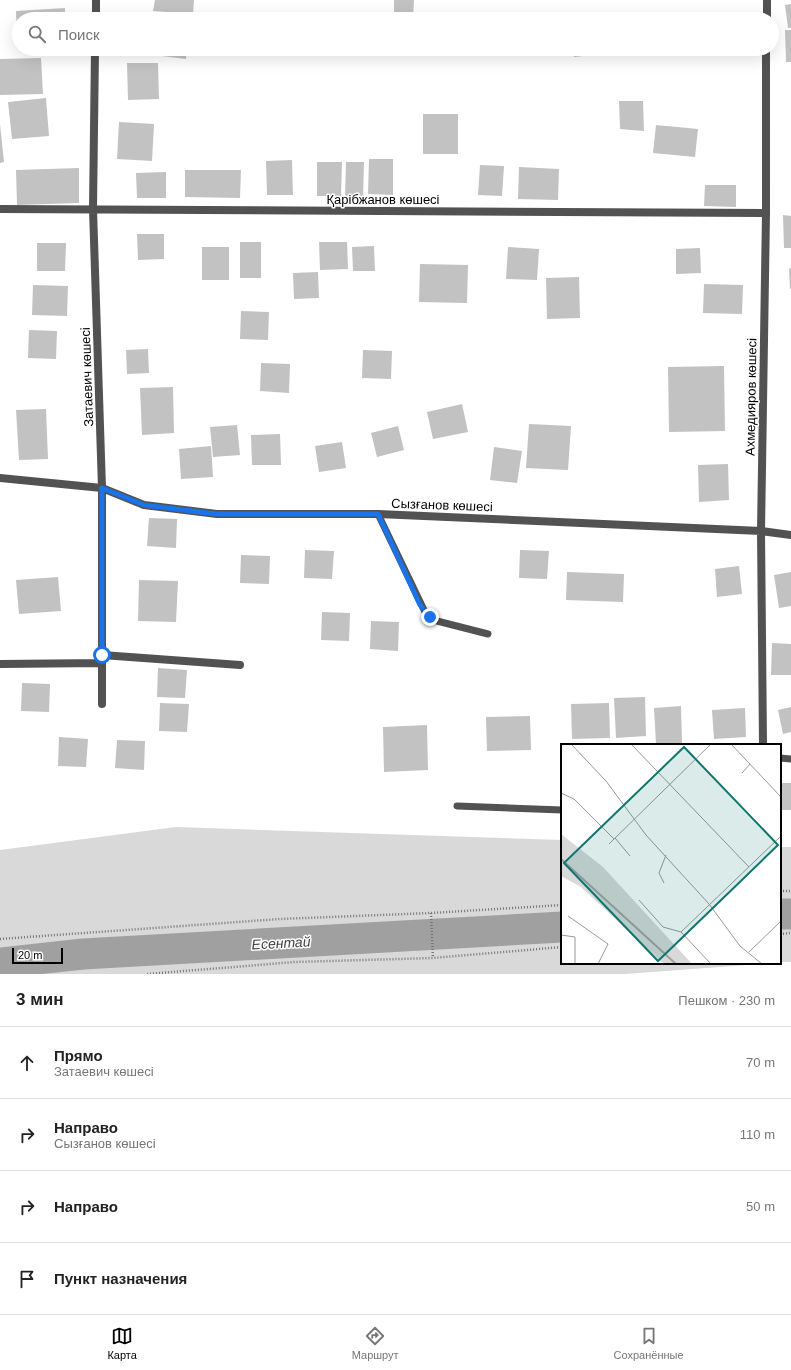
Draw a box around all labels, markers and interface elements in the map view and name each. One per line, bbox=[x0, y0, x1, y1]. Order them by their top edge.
search box bbox=[12, 12, 779, 56]
icon: search bbox=[26, 23, 48, 45]
text: Поиск bbox=[58, 26, 100, 43]
street label: Қарібжанов көшесі bbox=[326, 192, 440, 207]
street label: Затаевич көшесі bbox=[78, 327, 96, 427]
street label: Ахмедияров көшесі bbox=[742, 338, 760, 456]
street label: Сызғанов көшесі bbox=[391, 496, 493, 514]
route end bbox=[421, 608, 439, 626]
route start bbox=[93, 646, 111, 664]
inset map bbox=[561, 744, 781, 964]
water label: Есентай bbox=[251, 933, 311, 953]
scale bar bbox=[12, 946, 63, 965]
text: 20 m bbox=[18, 949, 42, 961]
text: 3 мин bbox=[16, 990, 63, 1009]
text: Пешком · 230 m bbox=[678, 993, 775, 1008]
text: Прямо bbox=[54, 1047, 103, 1064]
icon: ahead bbox=[16, 1052, 38, 1074]
text: 70 m bbox=[746, 1055, 775, 1070]
text: Затаевич көшесі bbox=[54, 1064, 154, 1079]
text: Направо bbox=[54, 1119, 118, 1136]
icon: right bbox=[16, 1124, 38, 1146]
text: 110 m bbox=[740, 1127, 775, 1142]
text: Сызғанов көшесі bbox=[54, 1136, 156, 1151]
icon: right bbox=[16, 1196, 38, 1218]
text: Направо bbox=[54, 1198, 118, 1215]
text: 50 m bbox=[746, 1199, 775, 1214]
icon: arrive bbox=[16, 1268, 38, 1290]
text: Пункт назначения bbox=[54, 1270, 187, 1287]
tab: Карта bbox=[107, 1325, 137, 1361]
tab: Маршрут bbox=[352, 1325, 399, 1361]
tab: Сохранённые bbox=[614, 1325, 684, 1361]

